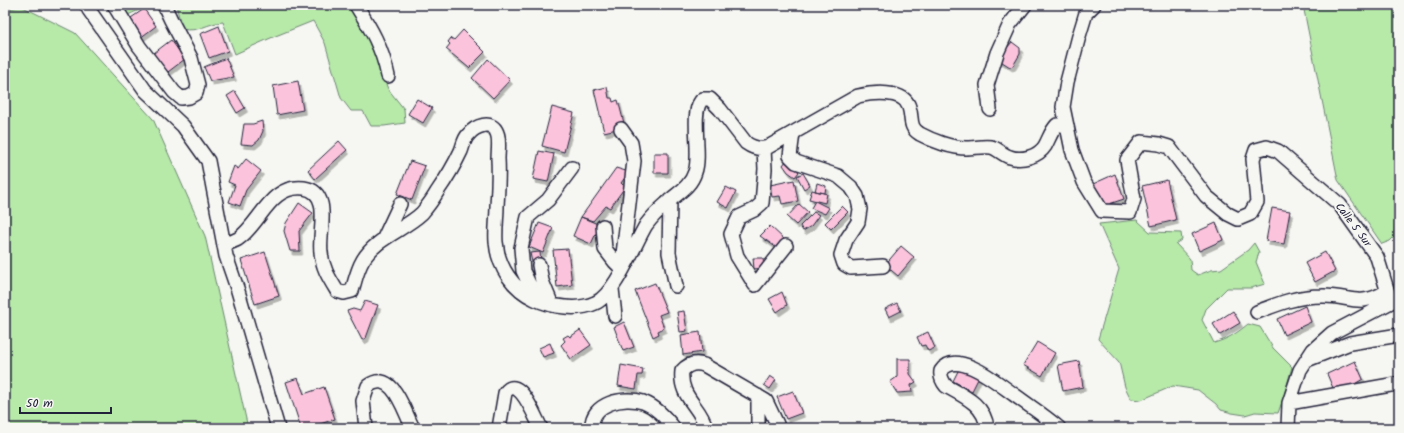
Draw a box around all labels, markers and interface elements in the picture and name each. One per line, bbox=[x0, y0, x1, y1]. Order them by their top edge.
street label: Calle 5 Sur bbox=[1330, 199, 1377, 252]
scale bar bbox=[20, 389, 111, 415]
text: 50 m bbox=[26, 394, 53, 413]

